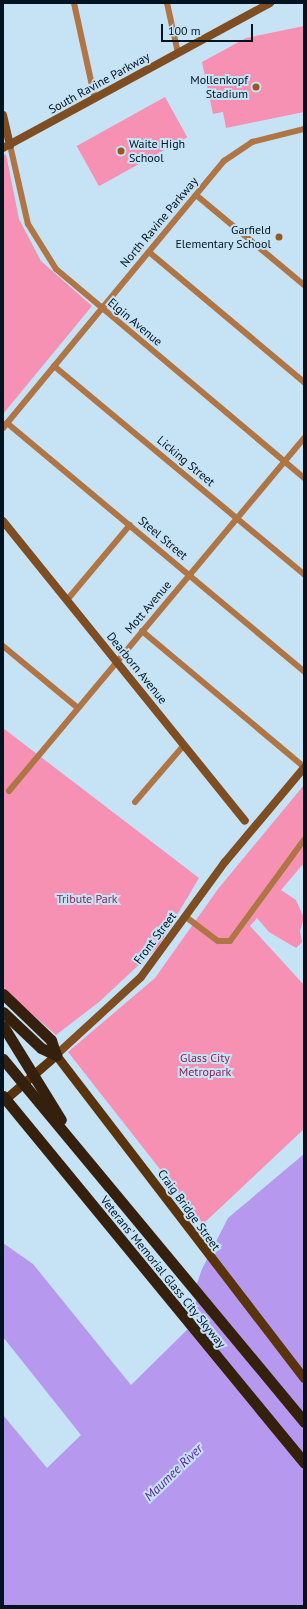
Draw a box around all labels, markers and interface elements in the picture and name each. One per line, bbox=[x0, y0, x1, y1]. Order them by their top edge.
scale bar bbox=[163, 16, 255, 42]
text: 100 m bbox=[168, 23, 201, 38]
street label: South Ravine Parkway bbox=[46, 49, 152, 117]
place label: Mollenkopf Stadium bbox=[190, 73, 248, 101]
marker: Mollenkopf Stadium bbox=[251, 82, 261, 92]
place label: Waite High School bbox=[129, 137, 185, 165]
marker: Waite High School bbox=[116, 146, 126, 156]
street label: North Ravine Parkway bbox=[117, 174, 201, 270]
place label: Garfield Elementary School bbox=[175, 223, 271, 251]
marker: Garfield Elementary School bbox=[274, 232, 284, 242]
street label: Elgin Avenue bbox=[105, 295, 165, 349]
street label: Licking Street bbox=[154, 433, 218, 489]
street label: Steel Street bbox=[135, 513, 191, 563]
street label: Mott Avenue bbox=[122, 578, 174, 636]
street label: Dearborn Avenue bbox=[104, 629, 170, 707]
park label: Tribute Park bbox=[57, 892, 117, 906]
street label: Front Street bbox=[131, 909, 179, 967]
park label: Glass City Metropark bbox=[179, 1051, 231, 1079]
street label: Craig Bridge Street bbox=[155, 1167, 223, 1253]
street label: Veterans' Memorial Glass City Skyway bbox=[97, 1193, 229, 1351]
water label: Maumee River bbox=[142, 1441, 206, 1505]

